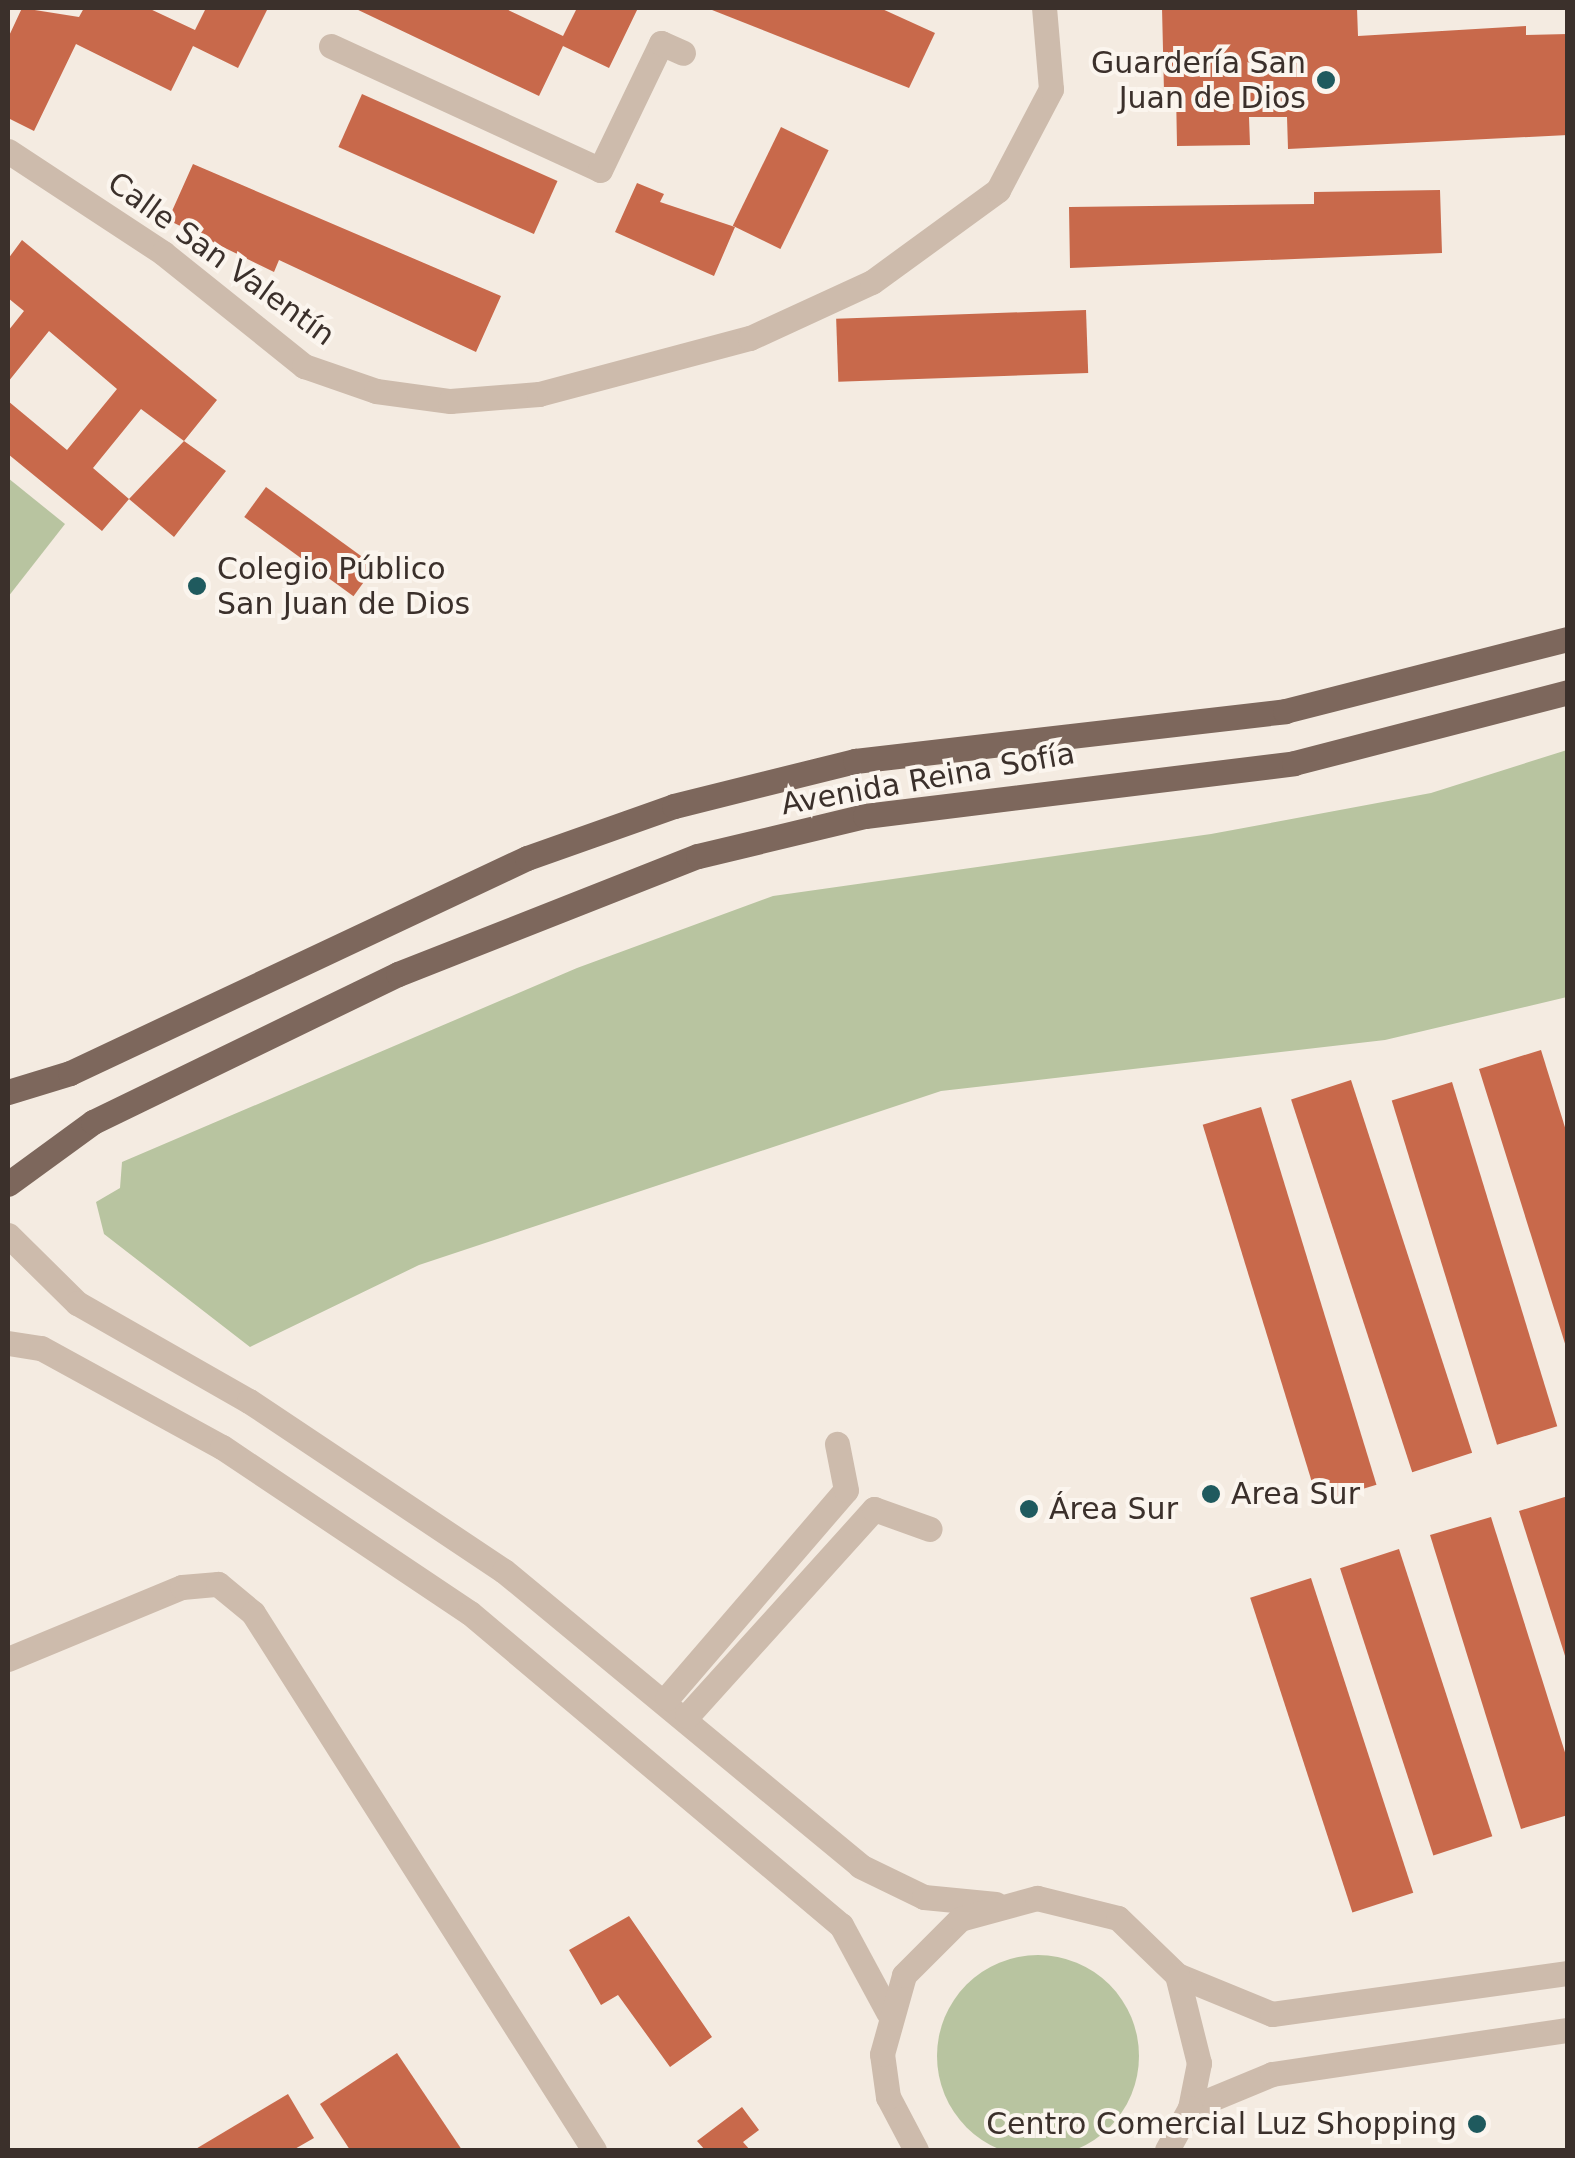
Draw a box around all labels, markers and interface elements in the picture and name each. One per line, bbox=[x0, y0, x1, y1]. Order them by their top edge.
place label: Guardería San Juan de Dios bbox=[1091, 45, 1306, 116]
marker: Guardería San Juan de Dios bbox=[1315, 69, 1337, 91]
street label: Calle San Valentín bbox=[101, 165, 341, 353]
place label: Colegio Público San Juan de Dios bbox=[217, 551, 470, 622]
marker: Colegio Público San Juan de Dios bbox=[186, 575, 208, 597]
street label: Avenida Reina Sofía bbox=[779, 735, 1077, 823]
place label: Area Sur bbox=[1231, 1476, 1360, 1512]
marker: Area Sur bbox=[1200, 1483, 1222, 1505]
place label: Área Sur bbox=[1049, 1491, 1178, 1527]
marker: Área Sur bbox=[1018, 1498, 1040, 1520]
place label: Centro Comercial Luz Shopping bbox=[986, 2106, 1457, 2142]
marker: Centro Comercial Luz Shopping bbox=[1466, 2113, 1488, 2135]

